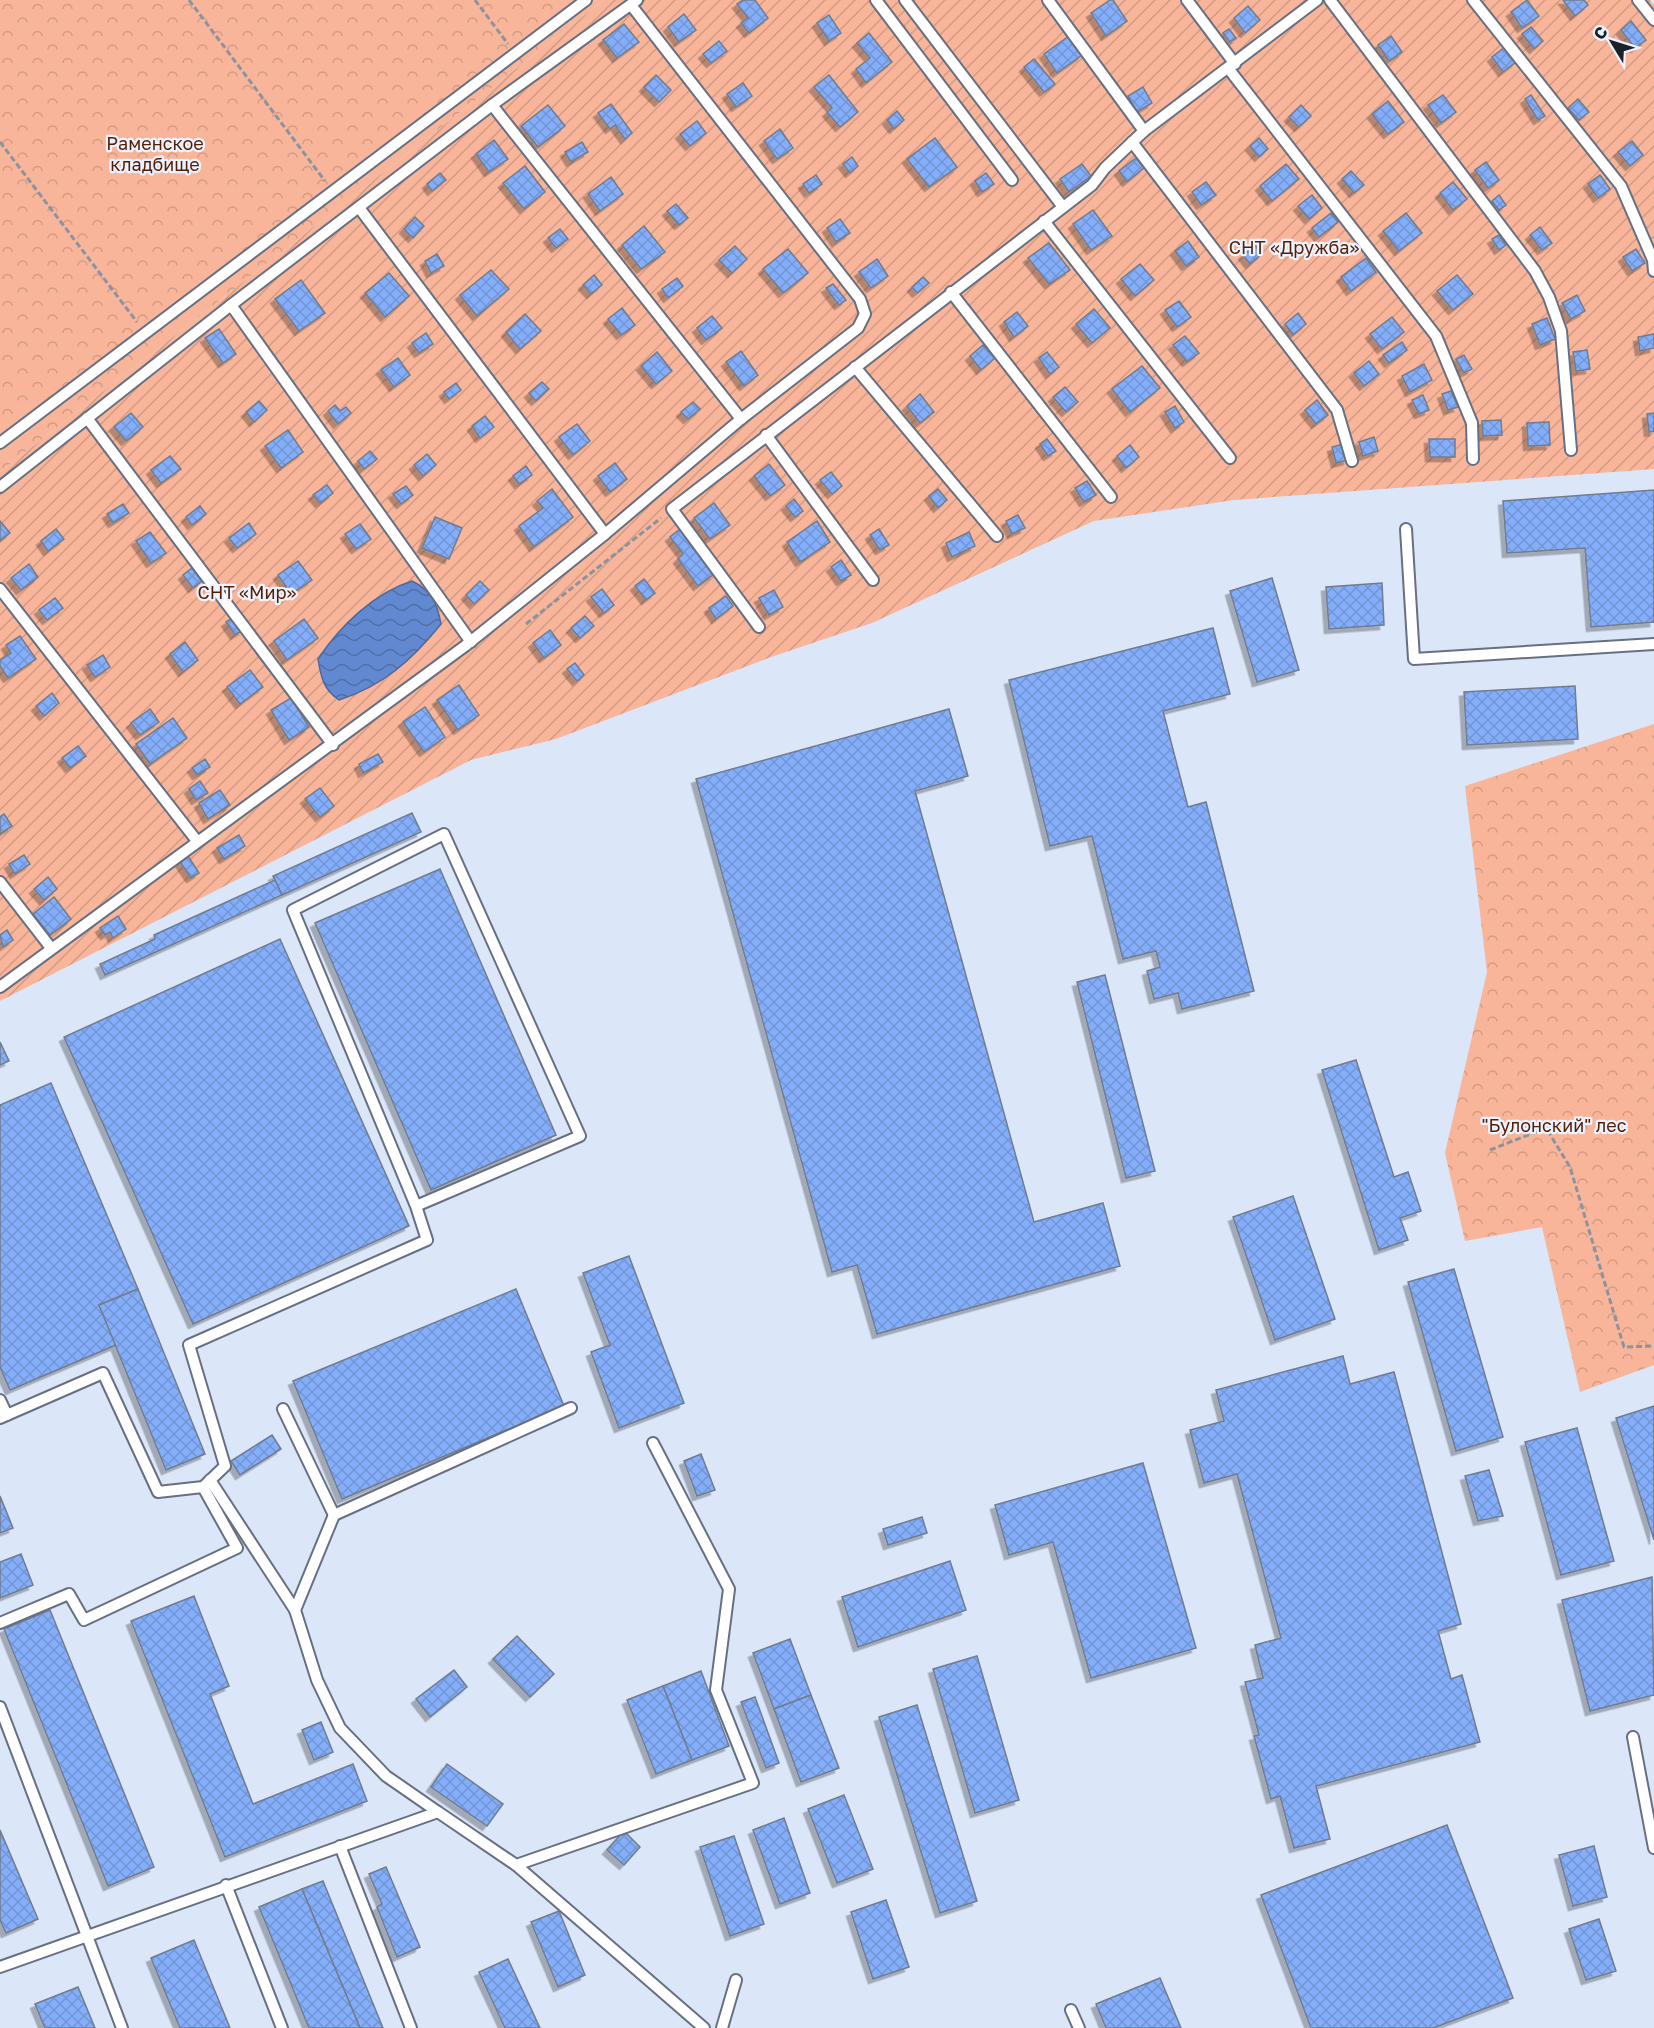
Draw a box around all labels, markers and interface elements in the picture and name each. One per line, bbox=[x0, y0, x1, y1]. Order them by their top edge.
north arrow bbox=[1582, 12, 1642, 72]
text: С bbox=[1589, 22, 1612, 43]
park label: Раменское кладбище bbox=[106, 132, 204, 175]
park label: СНТ «Дружба» bbox=[1229, 236, 1359, 258]
park label: СНТ «Мир» bbox=[198, 581, 297, 603]
park label: "Булонский" лес bbox=[1482, 1114, 1627, 1136]

